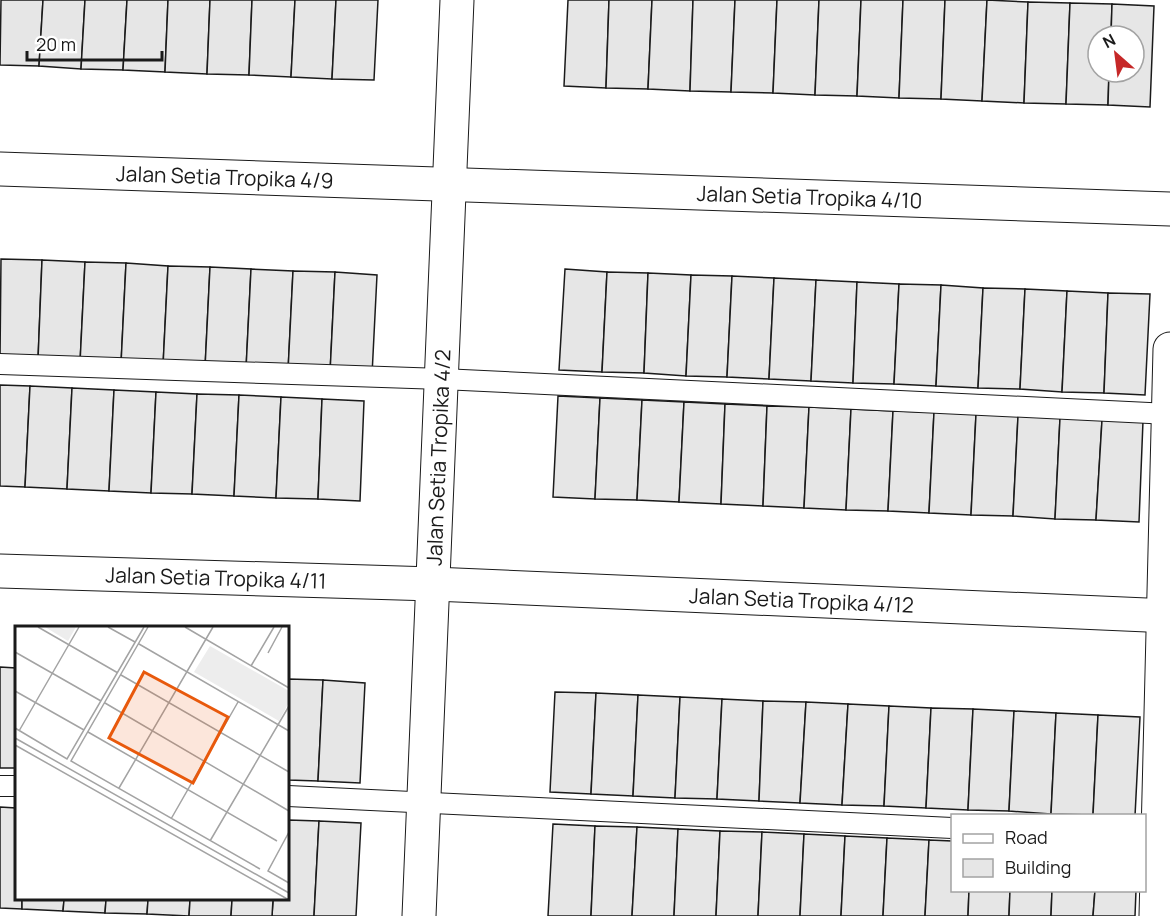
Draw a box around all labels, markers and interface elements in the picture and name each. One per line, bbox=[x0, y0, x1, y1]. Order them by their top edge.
scale bar bbox=[27, 24, 162, 62]
north arrow bbox=[1086, 24, 1146, 84]
text: N bbox=[1099, 28, 1119, 53]
text: 20 m bbox=[36, 32, 76, 56]
street label: Jalan Setia Tropika 4/9 bbox=[116, 159, 334, 194]
street label: Jalan Setia Tropika 4/10 bbox=[696, 179, 923, 215]
street label: Jalan Setia Tropika 4/2 bbox=[420, 349, 457, 566]
street label: Jalan Setia Tropika 4/11 bbox=[105, 560, 327, 595]
street label: Jalan Setia Tropika 4/12 bbox=[689, 581, 914, 619]
inset map bbox=[15, 626, 290, 901]
legend bbox=[951, 814, 1146, 892]
text: Road bbox=[1005, 825, 1048, 849]
text: Building bbox=[1005, 855, 1071, 879]

